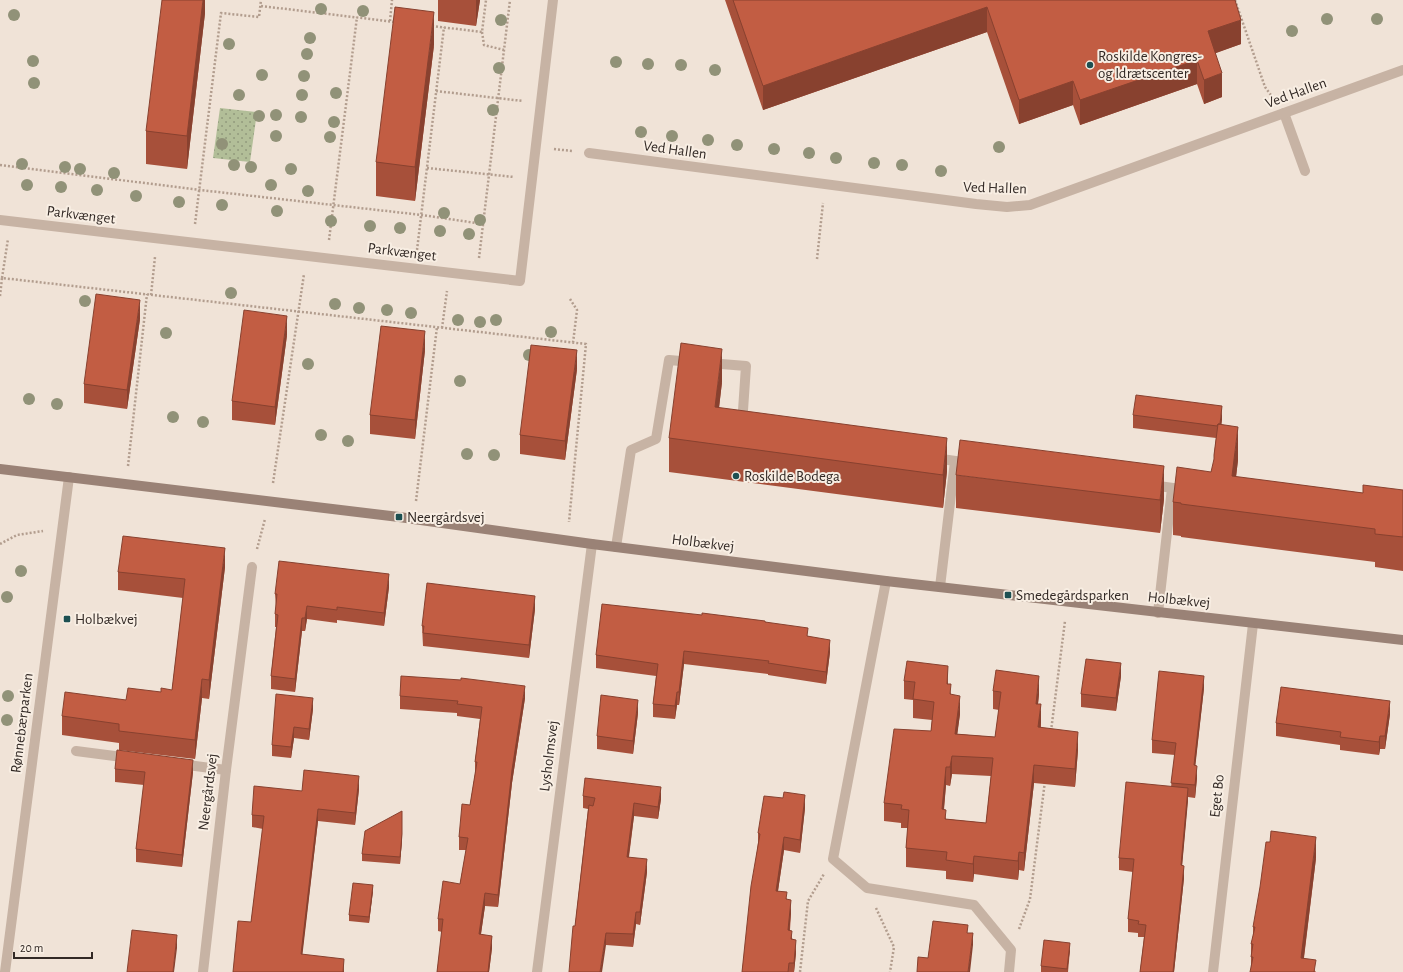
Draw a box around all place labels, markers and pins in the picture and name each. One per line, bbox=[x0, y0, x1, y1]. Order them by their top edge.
place label: Roskilde Kongres- og Idrætscenter bbox=[1098, 49, 1202, 81]
marker: Roskilde Kongres- og Idrætscenter bbox=[1085, 60, 1095, 70]
place label: Roskilde Bodega bbox=[744, 469, 840, 484]
marker: Roskilde Bodega bbox=[731, 471, 741, 481]
place label: Neergårdsvej bbox=[407, 510, 485, 525]
marker: Neergårdsvej bbox=[394, 512, 404, 522]
place label: Smedegårdsparken bbox=[1016, 588, 1129, 603]
marker: Smedegårdsparken bbox=[1003, 590, 1013, 600]
place label: Holbækvej bbox=[75, 612, 138, 627]
marker: Holbækvej bbox=[62, 614, 72, 624]

